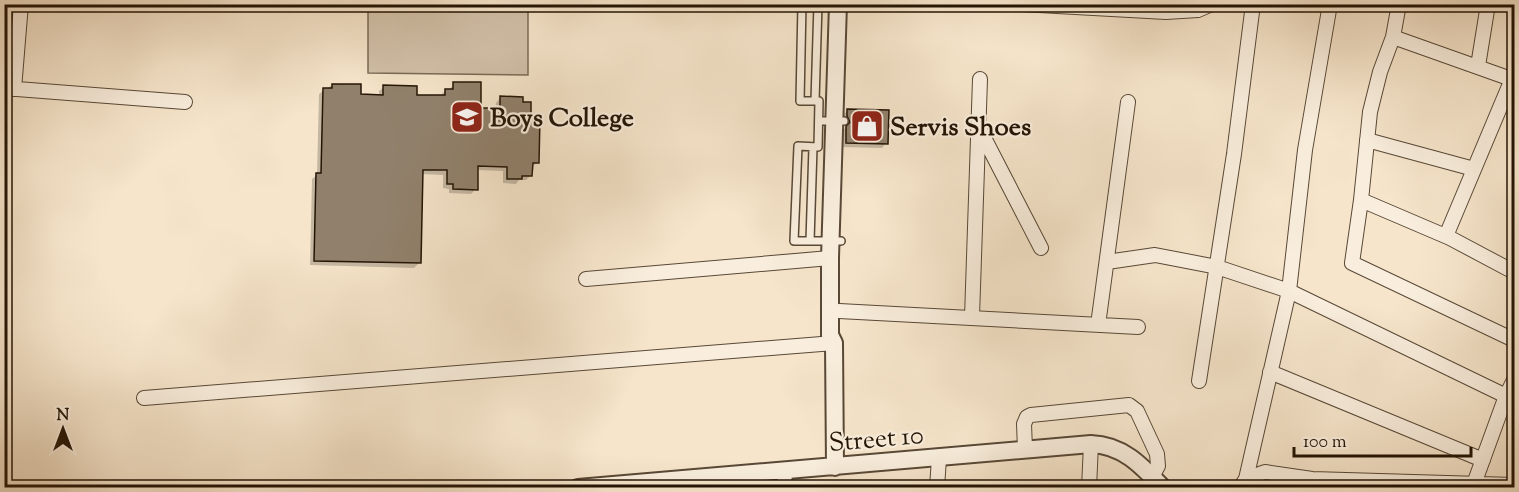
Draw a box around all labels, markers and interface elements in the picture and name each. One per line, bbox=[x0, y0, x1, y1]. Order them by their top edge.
school or university icon: Boys College bbox=[449, 99, 485, 135]
place label: Boys College bbox=[490, 101, 634, 138]
shop icon: Servis Shoes bbox=[849, 108, 885, 144]
place label: Servis Shoes bbox=[890, 110, 1031, 147]
north arrow bbox=[33, 399, 93, 459]
text: N bbox=[57, 405, 70, 428]
street label: Street 10 bbox=[827, 418, 925, 463]
scale bar bbox=[1294, 420, 1471, 458]
text: 100 m bbox=[1303, 430, 1347, 456]

